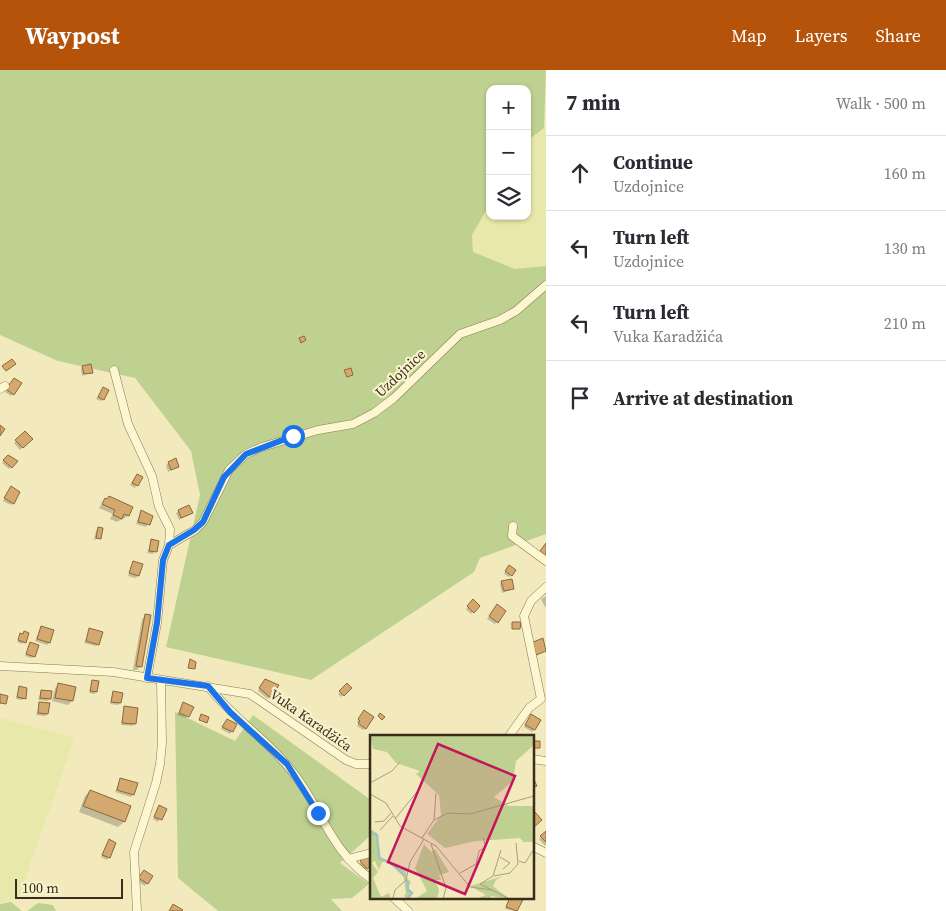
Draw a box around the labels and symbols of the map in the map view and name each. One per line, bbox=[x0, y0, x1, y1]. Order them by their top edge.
street label: Uzdojnice bbox=[370, 344, 430, 402]
route start bbox=[282, 425, 305, 448]
street label: Vuka Karadžića bbox=[266, 684, 357, 756]
inset map bbox=[370, 735, 534, 898]
route end bbox=[307, 802, 330, 825]
scale bar bbox=[15, 876, 122, 899]

